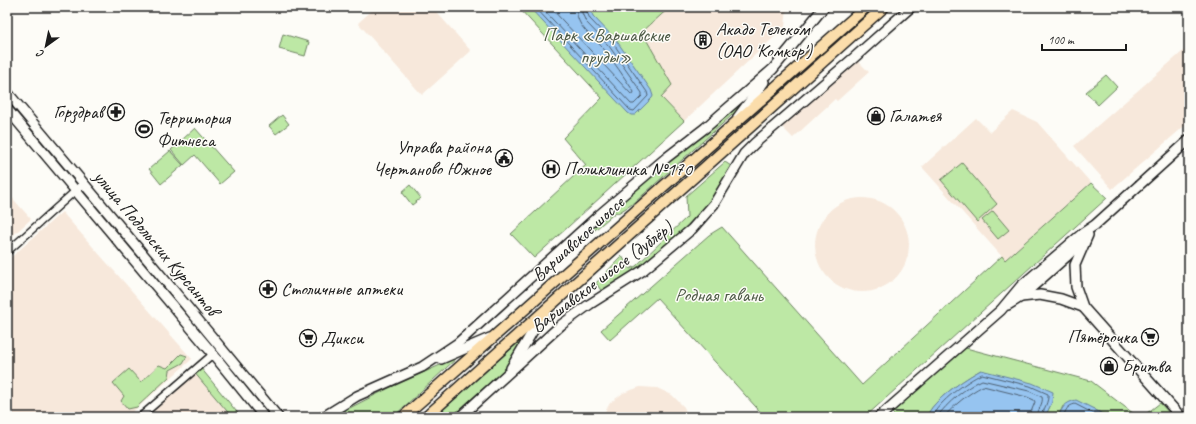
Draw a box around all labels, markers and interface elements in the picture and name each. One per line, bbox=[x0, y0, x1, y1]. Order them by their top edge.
place label: Акадо Телеком (ОАО 'Комкор') bbox=[716, 17, 814, 63]
park label: Парк «Варшавские пруды» bbox=[543, 23, 671, 69]
north arrow bbox=[26, 26, 66, 66]
scale bar bbox=[1042, 26, 1126, 52]
building icon: Акадо Телеком (ОАО 'Комкор') bbox=[693, 30, 713, 50]
text: 100 m bbox=[1048, 32, 1075, 48]
text: С bbox=[33, 46, 47, 62]
place label: Горздрав bbox=[54, 100, 107, 124]
pharmacy icon: Горздрав bbox=[106, 102, 126, 122]
place label: Галатея bbox=[889, 104, 943, 128]
place label: Территория Фитнеса bbox=[157, 106, 232, 152]
shop icon: Галатея bbox=[866, 106, 886, 126]
sports icon: Территория Фитнеса bbox=[134, 119, 154, 139]
place label: Управа района Чертаново Южное bbox=[373, 135, 493, 181]
public building icon: Управа района Чертаново Южное bbox=[494, 148, 514, 168]
place label: Поликлиника №170 bbox=[564, 157, 694, 181]
hospital icon: Поликлиника №170 bbox=[541, 159, 561, 179]
street label: улица Подольских Курсантов bbox=[87, 165, 227, 324]
street label: Варшавское шоссе bbox=[527, 190, 631, 287]
street label: Варшавское шоссе (дублёр) bbox=[526, 215, 679, 338]
place label: Столичные аптеки bbox=[281, 277, 403, 301]
pharmacy icon: Столичные аптеки bbox=[258, 279, 278, 299]
park label: Родная гавань bbox=[675, 283, 764, 307]
place label: Пятёрочка bbox=[1067, 325, 1138, 349]
place label: Дикси bbox=[321, 326, 365, 350]
supermarket icon: Пятёрочка bbox=[1140, 327, 1160, 347]
supermarket icon: Дикси bbox=[298, 328, 318, 348]
place label: Бритва bbox=[1122, 354, 1172, 378]
shop icon: Бритва bbox=[1099, 356, 1119, 376]

